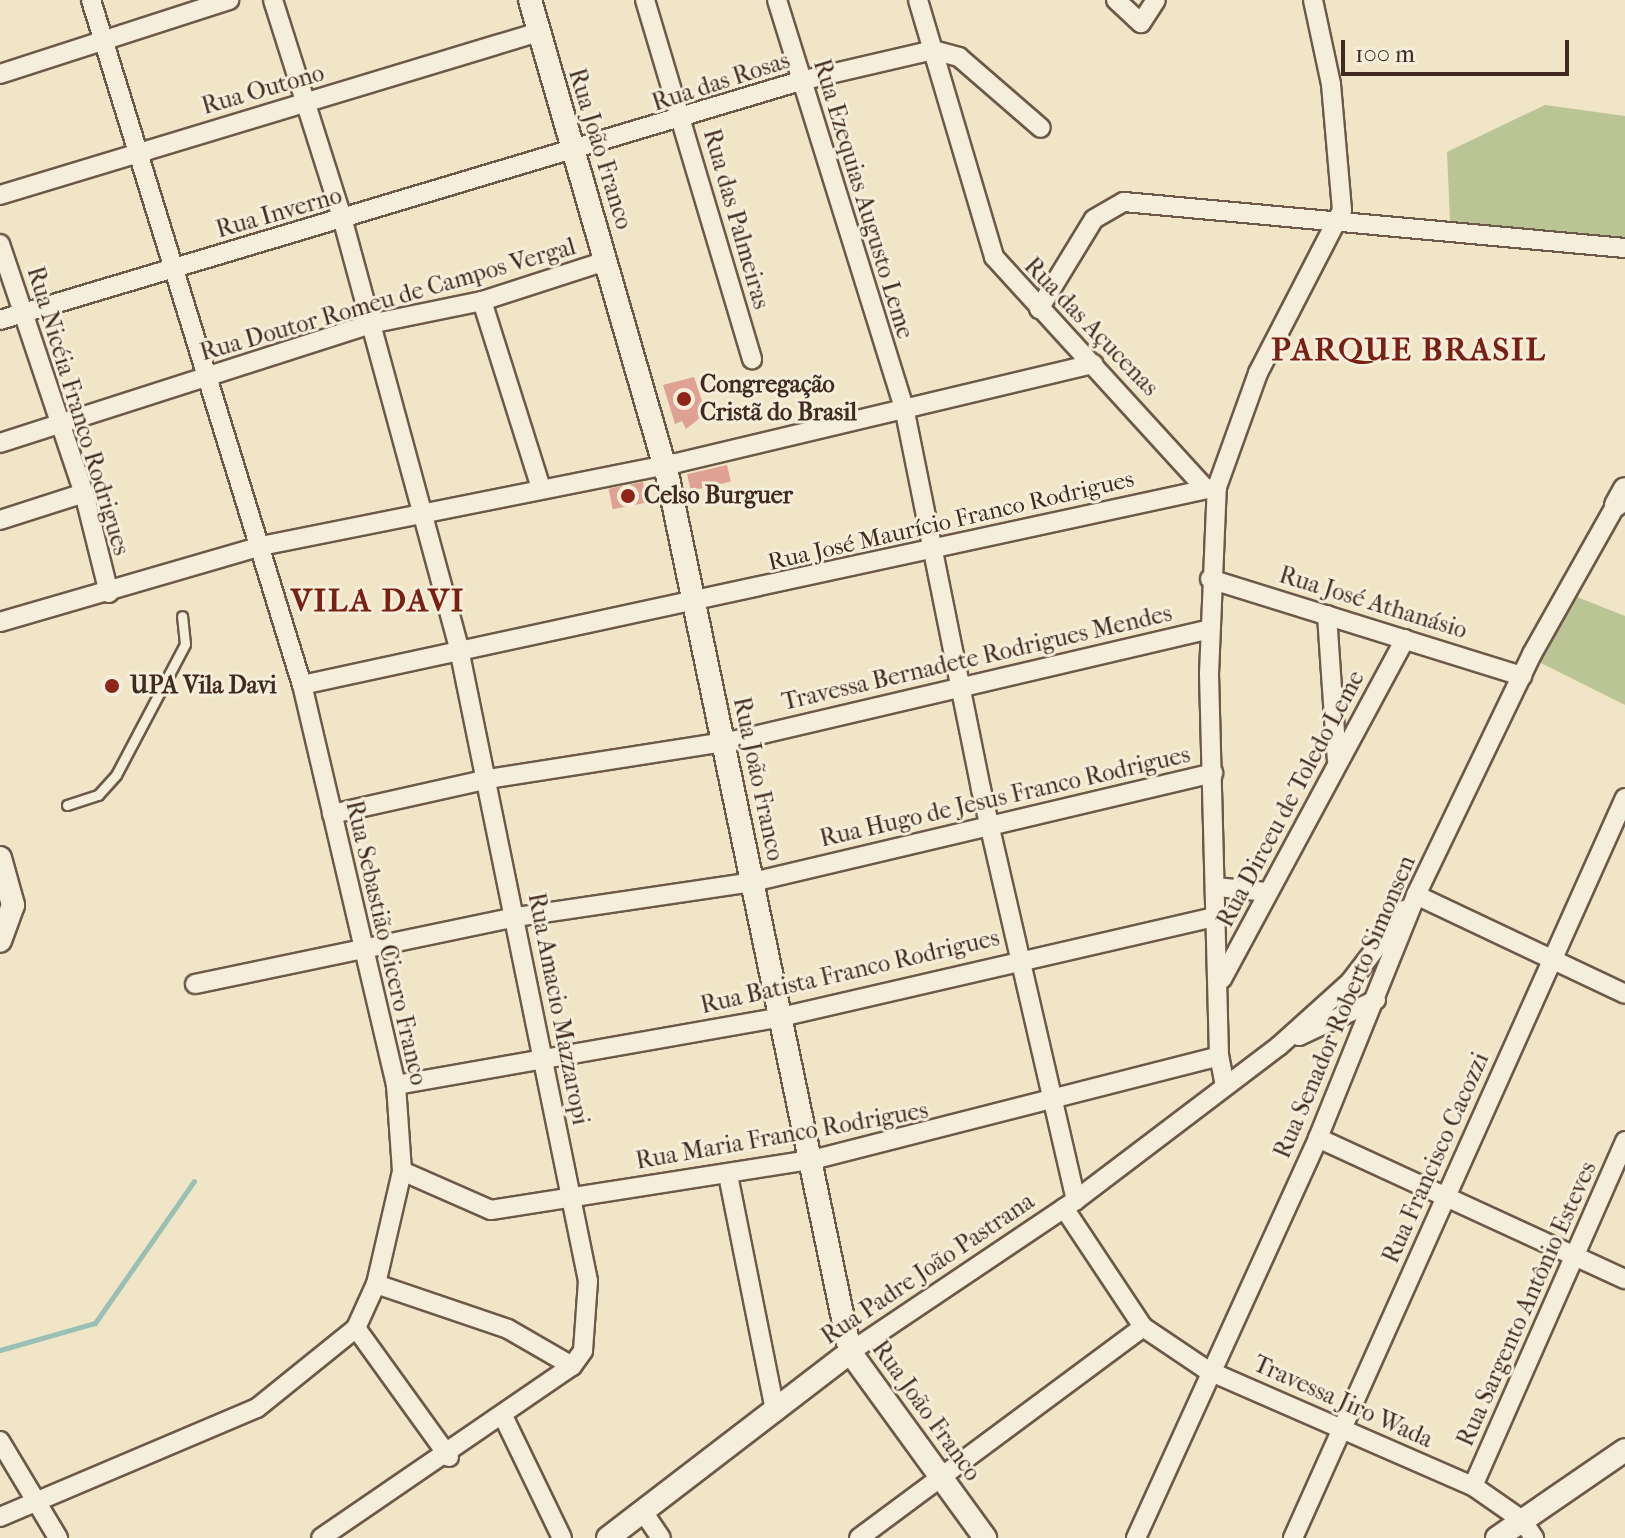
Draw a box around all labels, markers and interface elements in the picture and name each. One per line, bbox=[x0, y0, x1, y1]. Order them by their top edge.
scale bar bbox=[1345, 24, 1573, 74]
text: 100 m bbox=[1355, 40, 1415, 68]
street label: Rua das Rosas bbox=[649, 46, 793, 118]
street label: Rua Ezequias Augusto Leme bbox=[807, 56, 919, 342]
street label: Rua Outono bbox=[199, 59, 327, 121]
street label: Rua João Franco bbox=[562, 65, 638, 233]
street label: Rua das Palmeiras bbox=[697, 126, 775, 312]
street label: Rua Inverno bbox=[213, 181, 345, 245]
street label: Rua Doutor Romeu de Campos Vergal bbox=[197, 232, 579, 368]
street label: Rua das Açucenas bbox=[1018, 252, 1164, 402]
street label: Rua Nicéia Franco Rodrigues bbox=[20, 263, 136, 559]
district label: PARQUE BRASIL bbox=[1271, 331, 1547, 369]
place label: Congregação Cristã do Brasil bbox=[700, 371, 857, 427]
marker: Congregação Cristã do Brasil bbox=[675, 390, 693, 408]
street label: Rua José Maurício Franco Rodrigues bbox=[765, 465, 1137, 577]
place label: Celso Burguer bbox=[644, 482, 793, 510]
marker: Celso Burguer bbox=[619, 487, 637, 505]
street label: Rua José Athanásio bbox=[1276, 561, 1470, 645]
district label: VILA DAVI bbox=[291, 582, 465, 620]
street label: Travessa Bernadete Rodrigues Mendes bbox=[779, 599, 1175, 717]
street label: Rua Dirceu de Toledo Leme bbox=[1211, 666, 1371, 932]
place label: UPA Vila Davi bbox=[130, 672, 277, 700]
marker: UPA Vila Davi bbox=[101, 675, 123, 697]
street label: Rua João Franco bbox=[727, 694, 789, 864]
street label: Rua Hugo de Jesus Franco Rodrigues bbox=[817, 740, 1193, 854]
street label: Rua Sebastião Cicero Franco bbox=[339, 798, 433, 1088]
street label: Rua Senador Roberto Simonsen bbox=[1268, 851, 1422, 1163]
street label: Rua Amacio Mazzaropi bbox=[521, 890, 595, 1128]
street label: Rua Batista Franco Rodrigues bbox=[698, 924, 1002, 1020]
street label: Rua Francisco Cacozzi bbox=[1377, 1048, 1495, 1268]
street label: Rua Maria Franco Rodrigues bbox=[634, 1096, 930, 1176]
street label: Rua Sargento Antônio Esteves bbox=[1451, 1157, 1603, 1451]
street label: Rua Padre João Pastrana bbox=[816, 1187, 1040, 1351]
street label: Rua João Franco bbox=[865, 1335, 987, 1487]
street label: Travessa Jiro Wada bbox=[1249, 1350, 1437, 1454]

